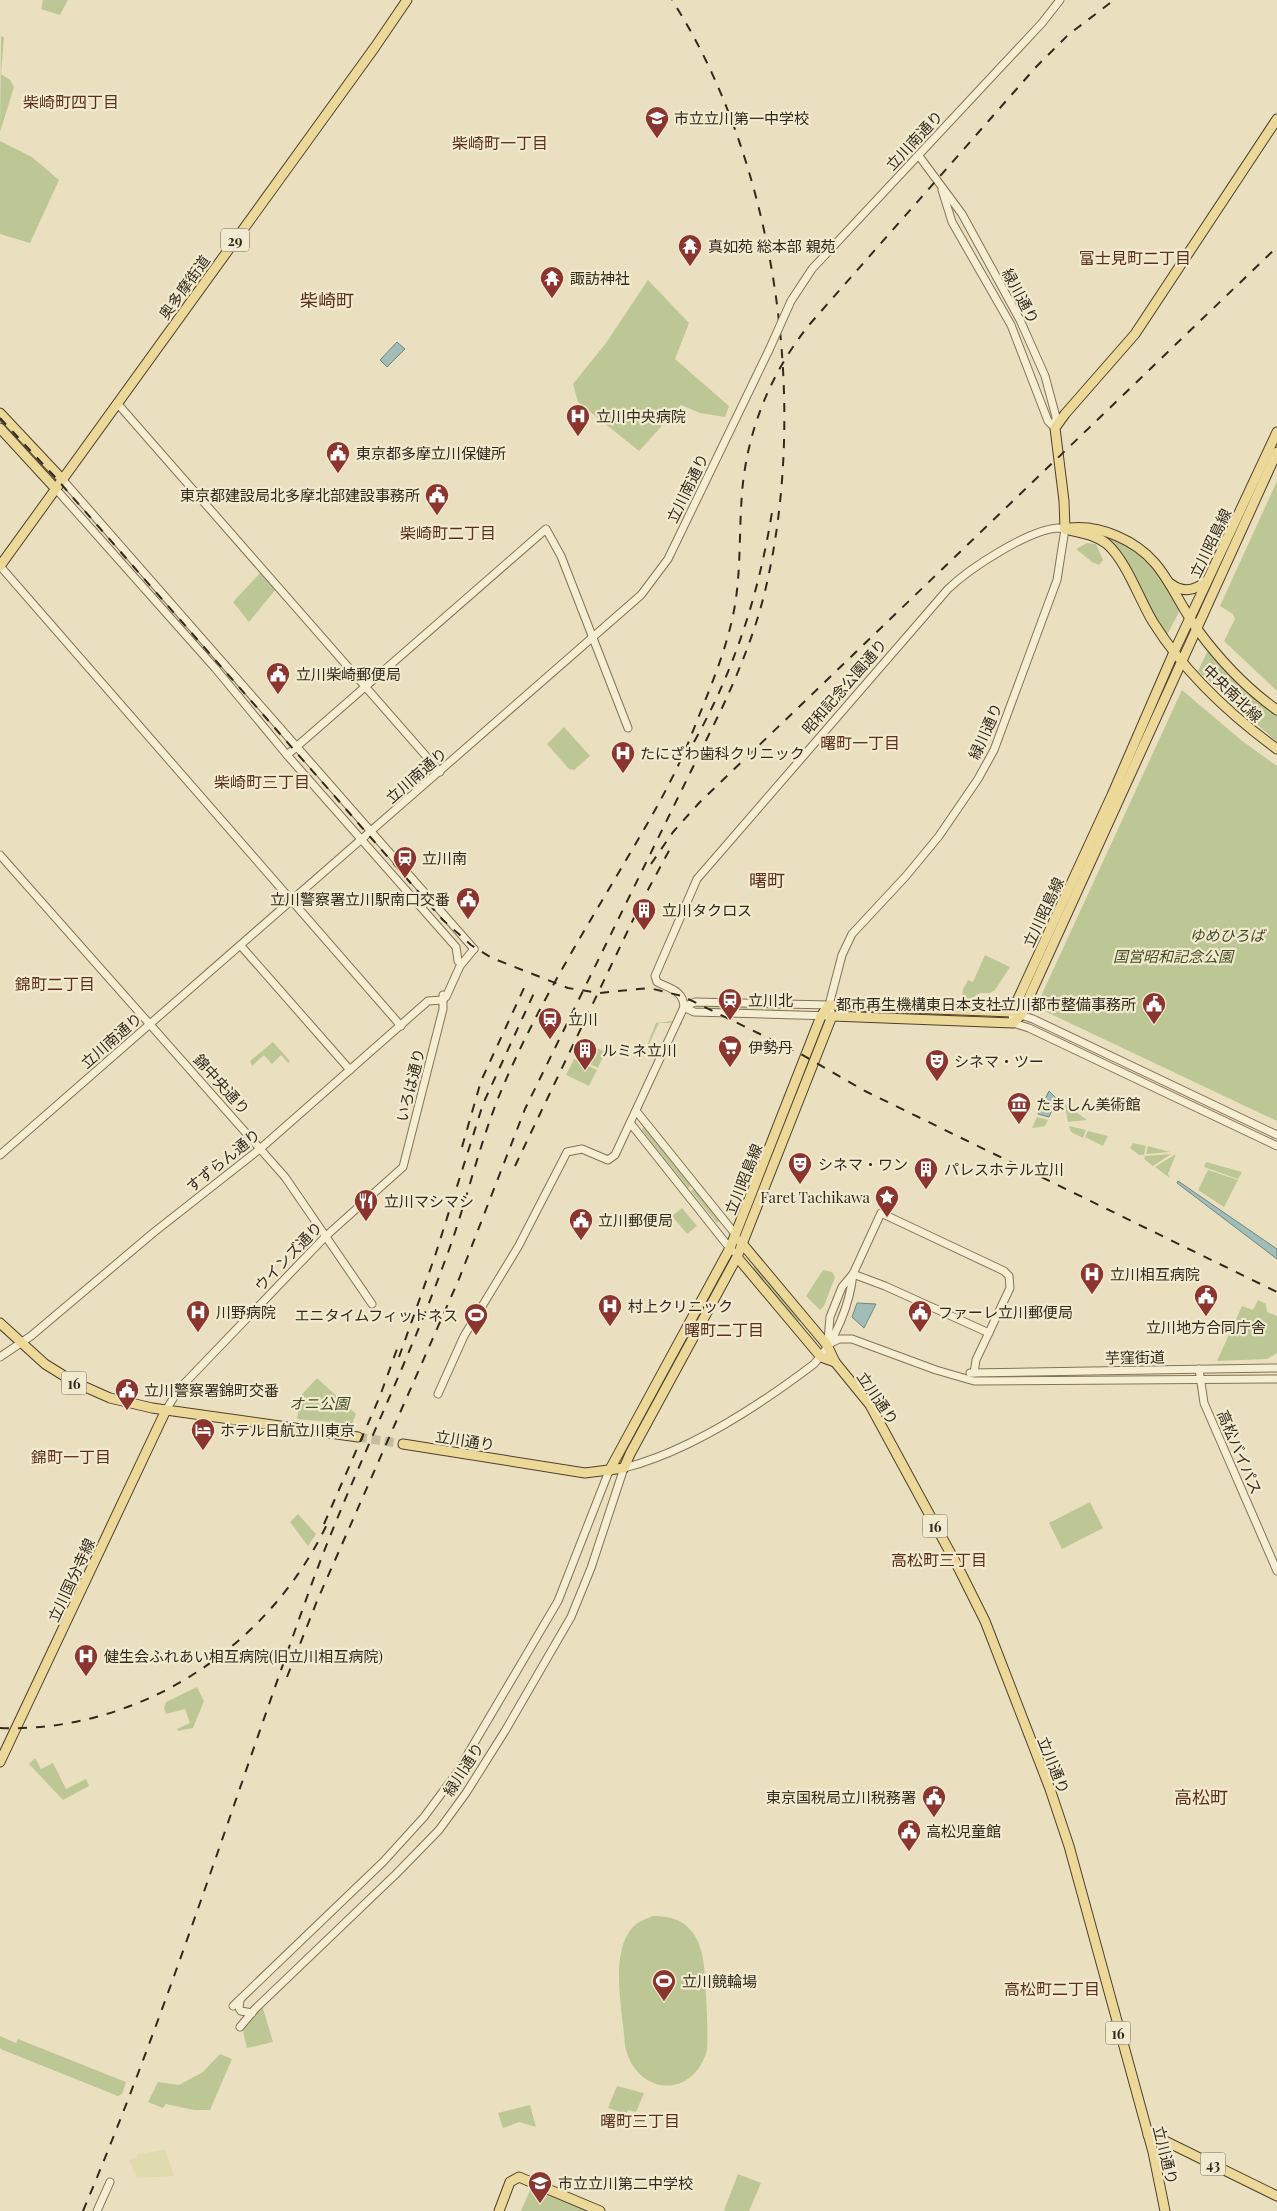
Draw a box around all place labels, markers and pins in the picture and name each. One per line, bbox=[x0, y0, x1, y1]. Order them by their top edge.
school or university icon: 市立立川第一中学校 bbox=[644, 105, 670, 139]
place label: 市立立川第一中学校 bbox=[674, 108, 809, 128]
temple icon: 真如苑 総本部 親苑 bbox=[677, 233, 703, 267]
place label: 真如苑 総本部 親苑 bbox=[708, 236, 835, 256]
temple icon: 諏訪神社 bbox=[539, 265, 565, 299]
place label: 諏訪神社 bbox=[570, 268, 630, 288]
hospital icon: 立川中央病院 bbox=[565, 403, 591, 437]
place label: 立川中央病院 bbox=[596, 406, 686, 426]
public building icon: 東京都多摩立川保健所 bbox=[325, 440, 351, 474]
place label: 東京都多摩立川保健所 bbox=[356, 443, 506, 463]
public building icon: 東京都建設局北多摩北部建設事務所 bbox=[424, 482, 450, 516]
place label: 東京都建設局北多摩北部建設事務所 bbox=[180, 485, 420, 505]
public building icon: 立川柴崎郵便局 bbox=[265, 661, 291, 695]
place label: 立川柴崎郵便局 bbox=[296, 664, 401, 684]
hospital icon: たにざわ歯科クリニック bbox=[610, 740, 636, 774]
place label: たにざわ歯科クリニック bbox=[640, 743, 805, 763]
station icon: 立川南 bbox=[392, 845, 418, 879]
place label: 立川南 bbox=[422, 848, 467, 868]
public building icon: 立川警察署立川駅南口交番 bbox=[455, 886, 481, 920]
place label: 立川警察署立川駅南口交番 bbox=[270, 889, 450, 909]
building icon: 立川タクロス bbox=[631, 897, 657, 931]
place label: 立川タクロス bbox=[662, 900, 752, 920]
station icon: 立川北 bbox=[717, 987, 743, 1021]
place label: 立川北 bbox=[748, 990, 793, 1010]
public building icon: 都市再生機構東日本支社立川都市整備事務所 bbox=[1141, 991, 1167, 1025]
place label: 都市再生機構東日本支社立川都市整備事務所 bbox=[836, 994, 1136, 1014]
station icon: 立川 bbox=[537, 1006, 563, 1040]
place label: 立川 bbox=[568, 1009, 598, 1029]
supermarket icon: 伊勢丹 bbox=[717, 1034, 743, 1068]
building icon: ルミネ立川 bbox=[572, 1037, 598, 1071]
place label: 伊勢丹 bbox=[748, 1037, 793, 1057]
place label: ルミネ立川 bbox=[602, 1040, 677, 1060]
theatre icon: シネマ・ツー bbox=[924, 1048, 950, 1082]
place label: シネマ・ツー bbox=[954, 1051, 1044, 1071]
museum icon: たましん美術館 bbox=[1006, 1091, 1032, 1125]
place label: たましん美術館 bbox=[1036, 1094, 1141, 1114]
theatre icon: シネマ・ワン bbox=[787, 1151, 813, 1185]
place label: シネマ・ワン bbox=[818, 1154, 908, 1174]
building icon: パレスホテル立川 bbox=[913, 1156, 939, 1190]
place label: パレスホテル立川 bbox=[944, 1159, 1064, 1179]
place icon: Faret Tachikawa bbox=[874, 1184, 900, 1218]
place label: Faret Tachikawa bbox=[760, 1187, 871, 1207]
restaurant icon: 立川マシマシ bbox=[353, 1188, 379, 1222]
place label: 立川マシマシ bbox=[384, 1191, 474, 1211]
public building icon: 立川郵便局 bbox=[568, 1207, 594, 1241]
place label: 立川郵便局 bbox=[598, 1210, 673, 1230]
hospital icon: 立川相互病院 bbox=[1079, 1261, 1105, 1295]
place label: 立川相互病院 bbox=[1110, 1264, 1200, 1284]
public building icon: 立川地方合同庁舎 bbox=[1193, 1283, 1219, 1317]
hospital icon: 村上クリニック bbox=[597, 1293, 623, 1327]
place label: 村上クリニック bbox=[628, 1296, 733, 1316]
hospital icon: 川野病院 bbox=[185, 1299, 211, 1333]
public building icon: ファーレ立川郵便局 bbox=[907, 1299, 933, 1333]
place label: 川野病院 bbox=[216, 1302, 276, 1322]
sports icon: エニタイムフィットネス bbox=[463, 1302, 489, 1336]
place label: ファーレ立川郵便局 bbox=[938, 1302, 1073, 1322]
place label: エニタイムフィットネス bbox=[294, 1305, 458, 1325]
place label: 立川地方合同庁舎 bbox=[1146, 1317, 1266, 1337]
public building icon: 立川警察署錦町交番 bbox=[114, 1377, 140, 1411]
place label: 立川警察署錦町交番 bbox=[144, 1380, 279, 1400]
hotel icon: ホテル日航立川東京 bbox=[190, 1417, 216, 1451]
place label: ホテル日航立川東京 bbox=[220, 1420, 355, 1440]
hospital icon: 健生会ふれあい相互病院(旧立川相互病院) bbox=[73, 1643, 99, 1677]
place label: 健生会ふれあい相互病院(旧立川相互病院) bbox=[104, 1646, 383, 1666]
public building icon: 東京国税局立川税務署 bbox=[921, 1784, 947, 1818]
place label: 東京国税局立川税務署 bbox=[766, 1787, 916, 1807]
public building icon: 高松児童館 bbox=[896, 1818, 922, 1852]
place label: 高松児童館 bbox=[926, 1821, 1001, 1841]
sports icon: 立川競輪場 bbox=[651, 1968, 677, 2002]
place label: 立川競輪場 bbox=[682, 1971, 757, 1991]
school or university icon: 市立立川第二中学校 bbox=[527, 2170, 553, 2204]
place label: 市立立川第二中学校 bbox=[558, 2173, 693, 2193]

